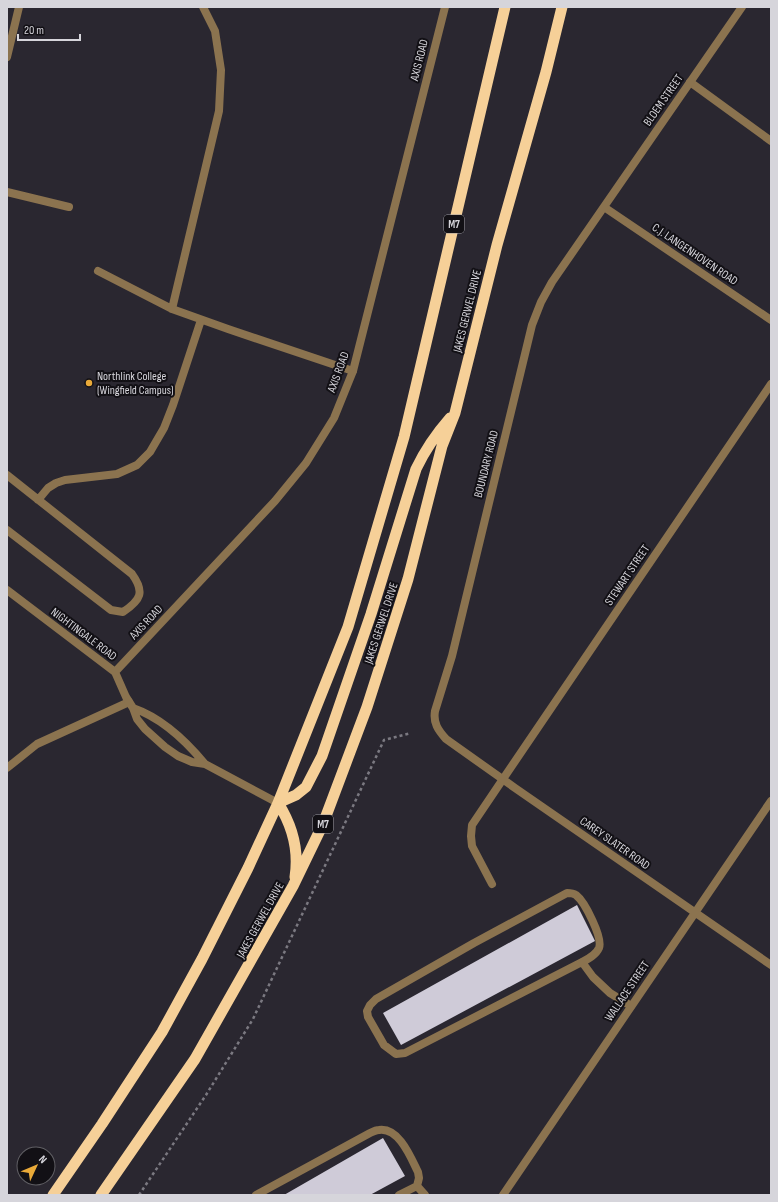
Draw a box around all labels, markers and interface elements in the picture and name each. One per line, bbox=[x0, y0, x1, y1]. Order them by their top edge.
scale bar bbox=[18, 16, 80, 42]
text: 20 m bbox=[24, 23, 44, 38]
street label: AXIS ROAD bbox=[407, 38, 432, 83]
street label: BLOEM STREET bbox=[640, 71, 687, 129]
road number: M7 bbox=[444, 215, 464, 233]
street label: C.J. LANGENHOVEN ROAD bbox=[649, 220, 741, 289]
street label: JAKES GERWEL DRIVE bbox=[450, 268, 485, 355]
street label: AXIS ROAD bbox=[324, 350, 353, 395]
place label: Northlink College (Wingfield Campus) bbox=[97, 369, 174, 398]
marker: Northlink College (Wingfield Campus) bbox=[84, 378, 94, 388]
street label: BOUNDARY ROAD bbox=[471, 429, 502, 499]
street label: STEWART STREET bbox=[602, 542, 653, 608]
street label: JAKES GERWEL DRIVE bbox=[361, 581, 402, 667]
street label: AXIS ROAD bbox=[126, 602, 166, 644]
street label: NIGHTINGALE ROAD bbox=[48, 605, 120, 664]
street label: CAREY SLATER ROAD bbox=[577, 814, 653, 873]
road number: M7 bbox=[313, 815, 333, 833]
street label: JAKES GERWEL DRIVE bbox=[233, 880, 288, 962]
street label: WALLACE STREET bbox=[602, 958, 653, 1024]
north arrow bbox=[16, 1146, 56, 1186]
text: N bbox=[36, 1153, 50, 1166]

